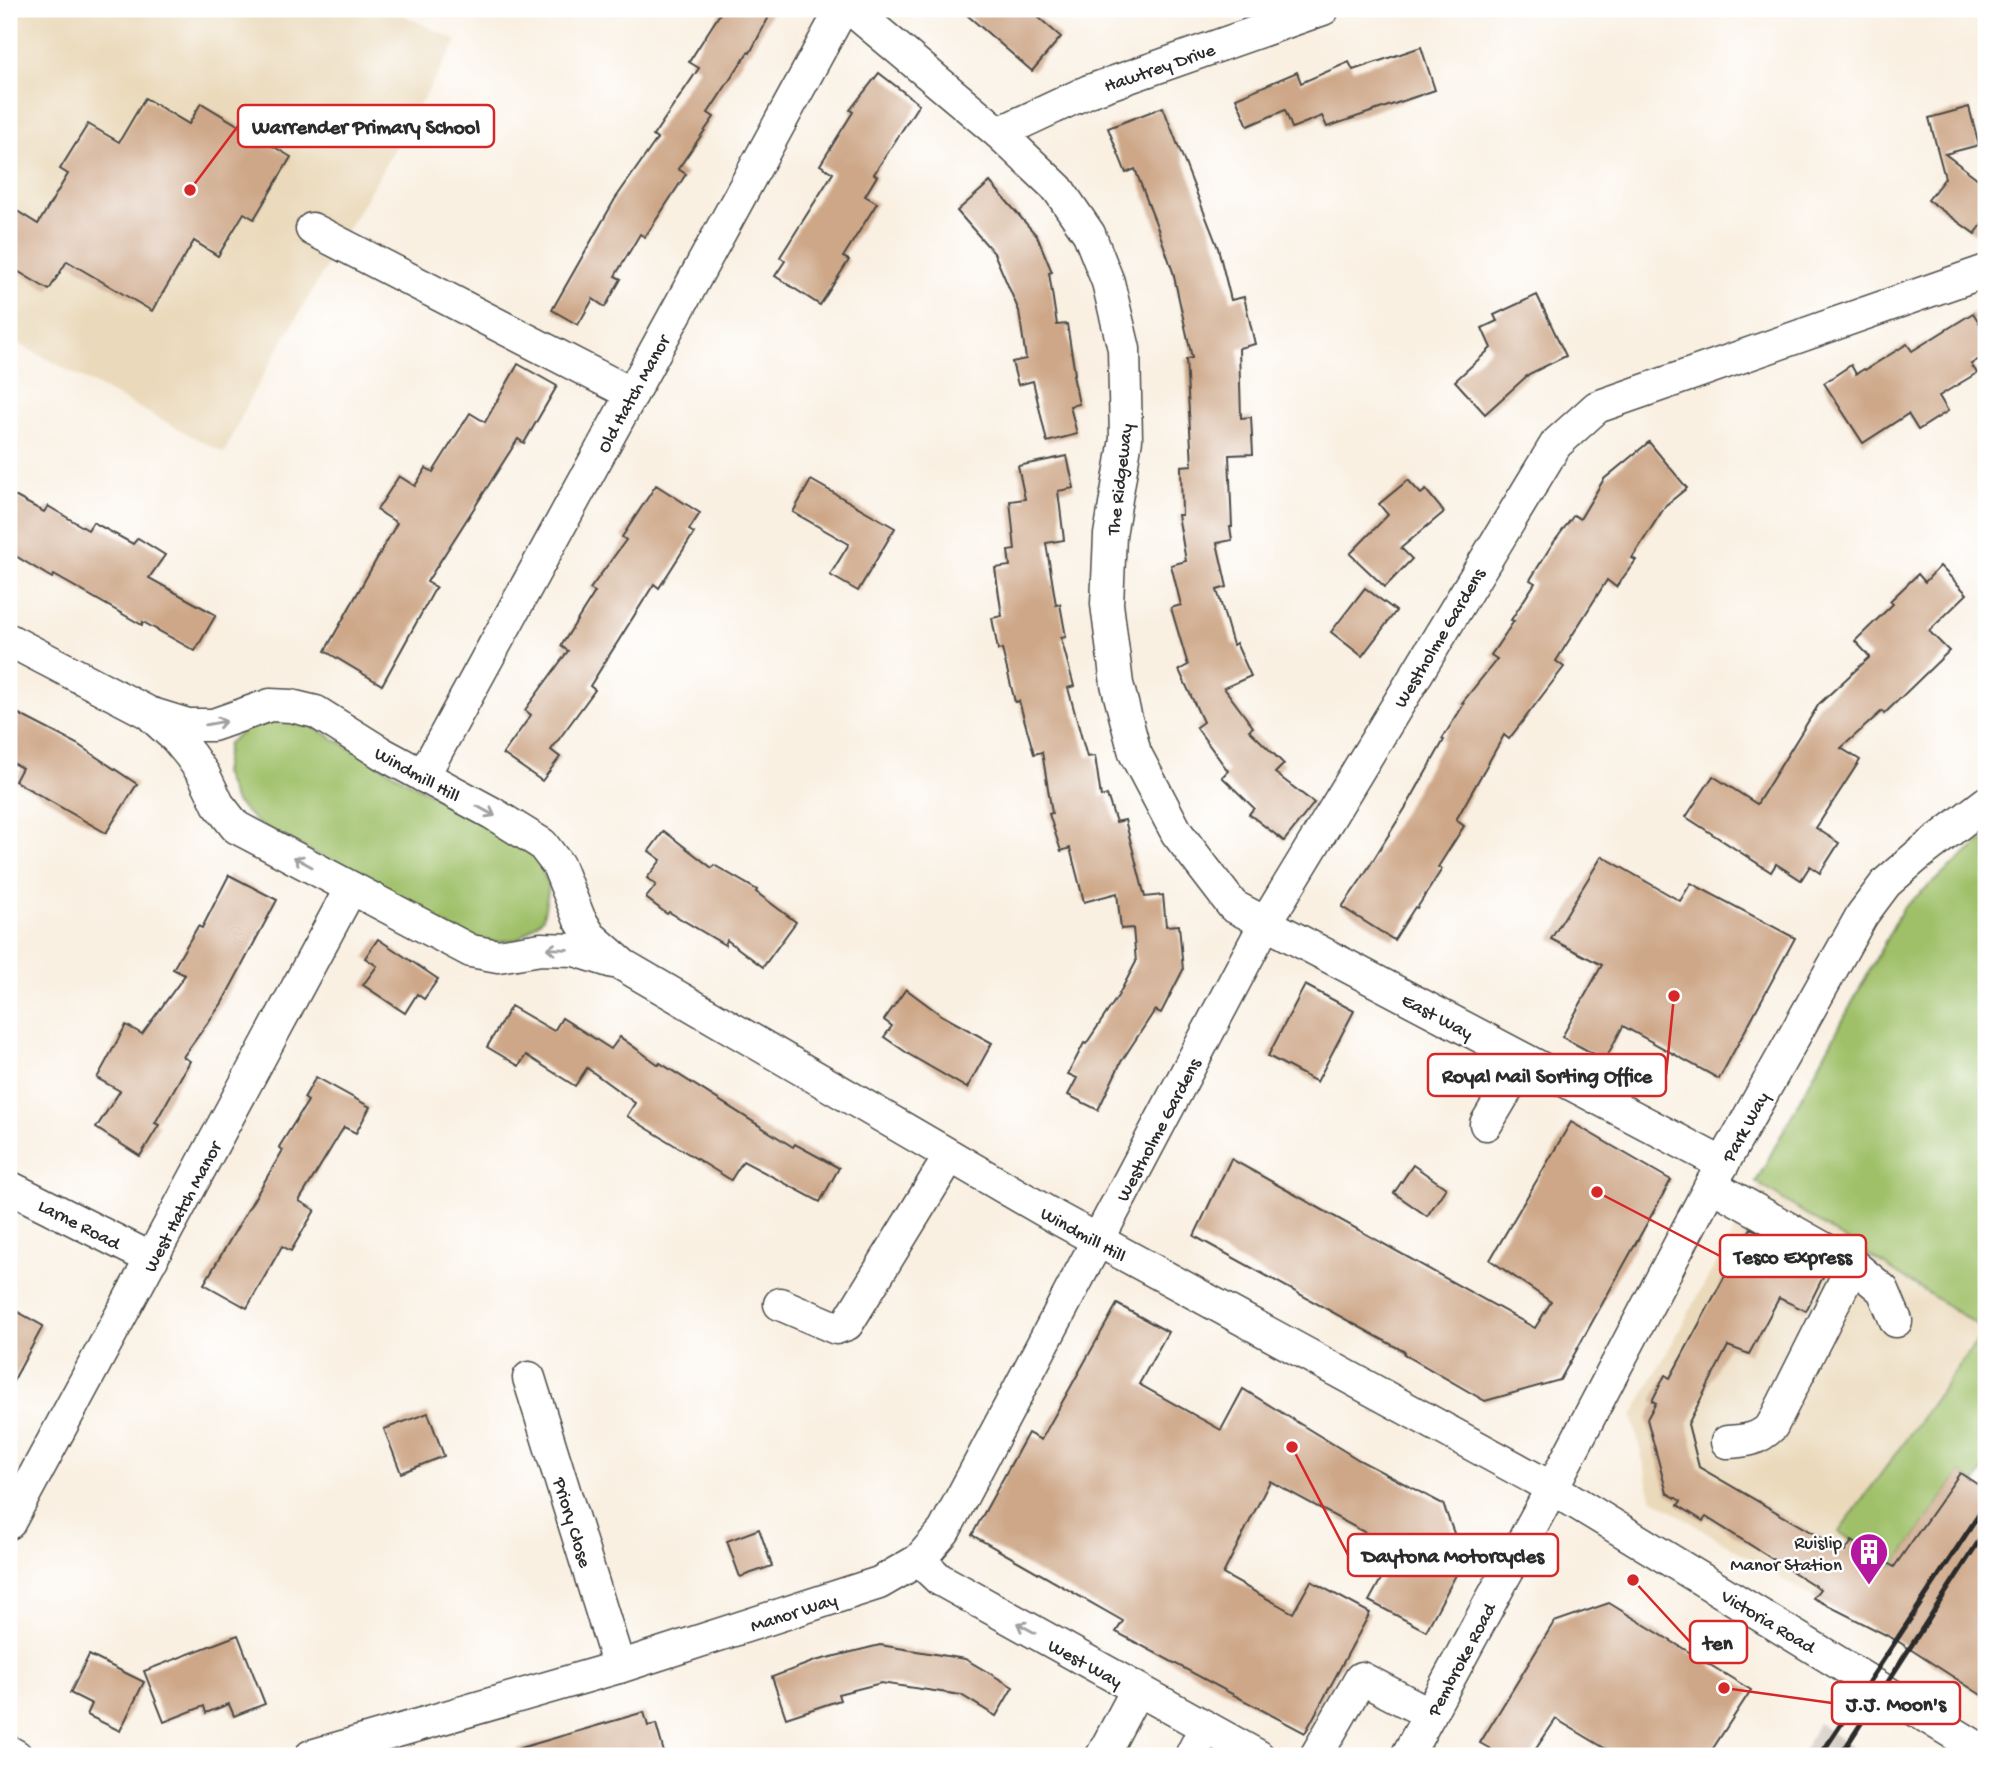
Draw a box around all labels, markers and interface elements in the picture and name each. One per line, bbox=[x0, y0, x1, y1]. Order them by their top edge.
street label: Hawtrey Drive bbox=[1102, 40, 1219, 99]
callout: Warrender Primary School bbox=[238, 105, 494, 147]
text: Warrender Primary School bbox=[251, 117, 480, 142]
street label: Old Hatch Manor bbox=[593, 330, 678, 458]
street label: The Ridgeway bbox=[1103, 422, 1140, 538]
street label: Westholme Gardens bbox=[1390, 564, 1492, 713]
one-way arrow bbox=[204, 715, 227, 729]
street label: Windmill Hill bbox=[370, 743, 463, 809]
one-way arrow bbox=[476, 804, 496, 818]
one-way arrow bbox=[294, 855, 314, 869]
one-way arrow bbox=[545, 943, 568, 956]
street label: East Way bbox=[1397, 990, 1477, 1047]
street label: Westholme Gardens bbox=[1113, 1054, 1208, 1206]
callout: Royal Mail Sorting Office bbox=[1428, 1054, 1666, 1096]
text: Royal Mail Sorting Office bbox=[1441, 1066, 1653, 1091]
street label: Park Way bbox=[1718, 1088, 1776, 1168]
street label: West Hatch Manor bbox=[140, 1136, 229, 1277]
street label: Larne Road bbox=[34, 1196, 125, 1257]
street label: Windmill Hill bbox=[1036, 1203, 1129, 1269]
callout: Tesco Express bbox=[1720, 1235, 1866, 1277]
text: Tesco Express bbox=[1732, 1247, 1853, 1272]
street label: Priory Close bbox=[546, 1474, 595, 1571]
building icon: Ruislip Manor Station bbox=[1848, 1531, 1890, 1586]
place label: Ruislip Manor Station bbox=[1730, 1533, 1843, 1578]
callout: Daytona Motorcycles bbox=[1348, 1534, 1558, 1576]
text: Daytona Motorcycles bbox=[1360, 1546, 1545, 1571]
street label: Victoria Road bbox=[1715, 1585, 1820, 1661]
street label: Manor Way bbox=[748, 1589, 841, 1639]
street label: Pembroke Road bbox=[1423, 1599, 1503, 1722]
one-way arrow bbox=[1017, 1621, 1037, 1635]
callout: ten bbox=[1690, 1621, 1747, 1663]
text: ten bbox=[1701, 1633, 1734, 1658]
street label: West Way bbox=[1043, 1635, 1126, 1695]
callout: J.J. Moon's bbox=[1832, 1682, 1960, 1724]
text: J.J. Moon's bbox=[1845, 1694, 1947, 1719]

